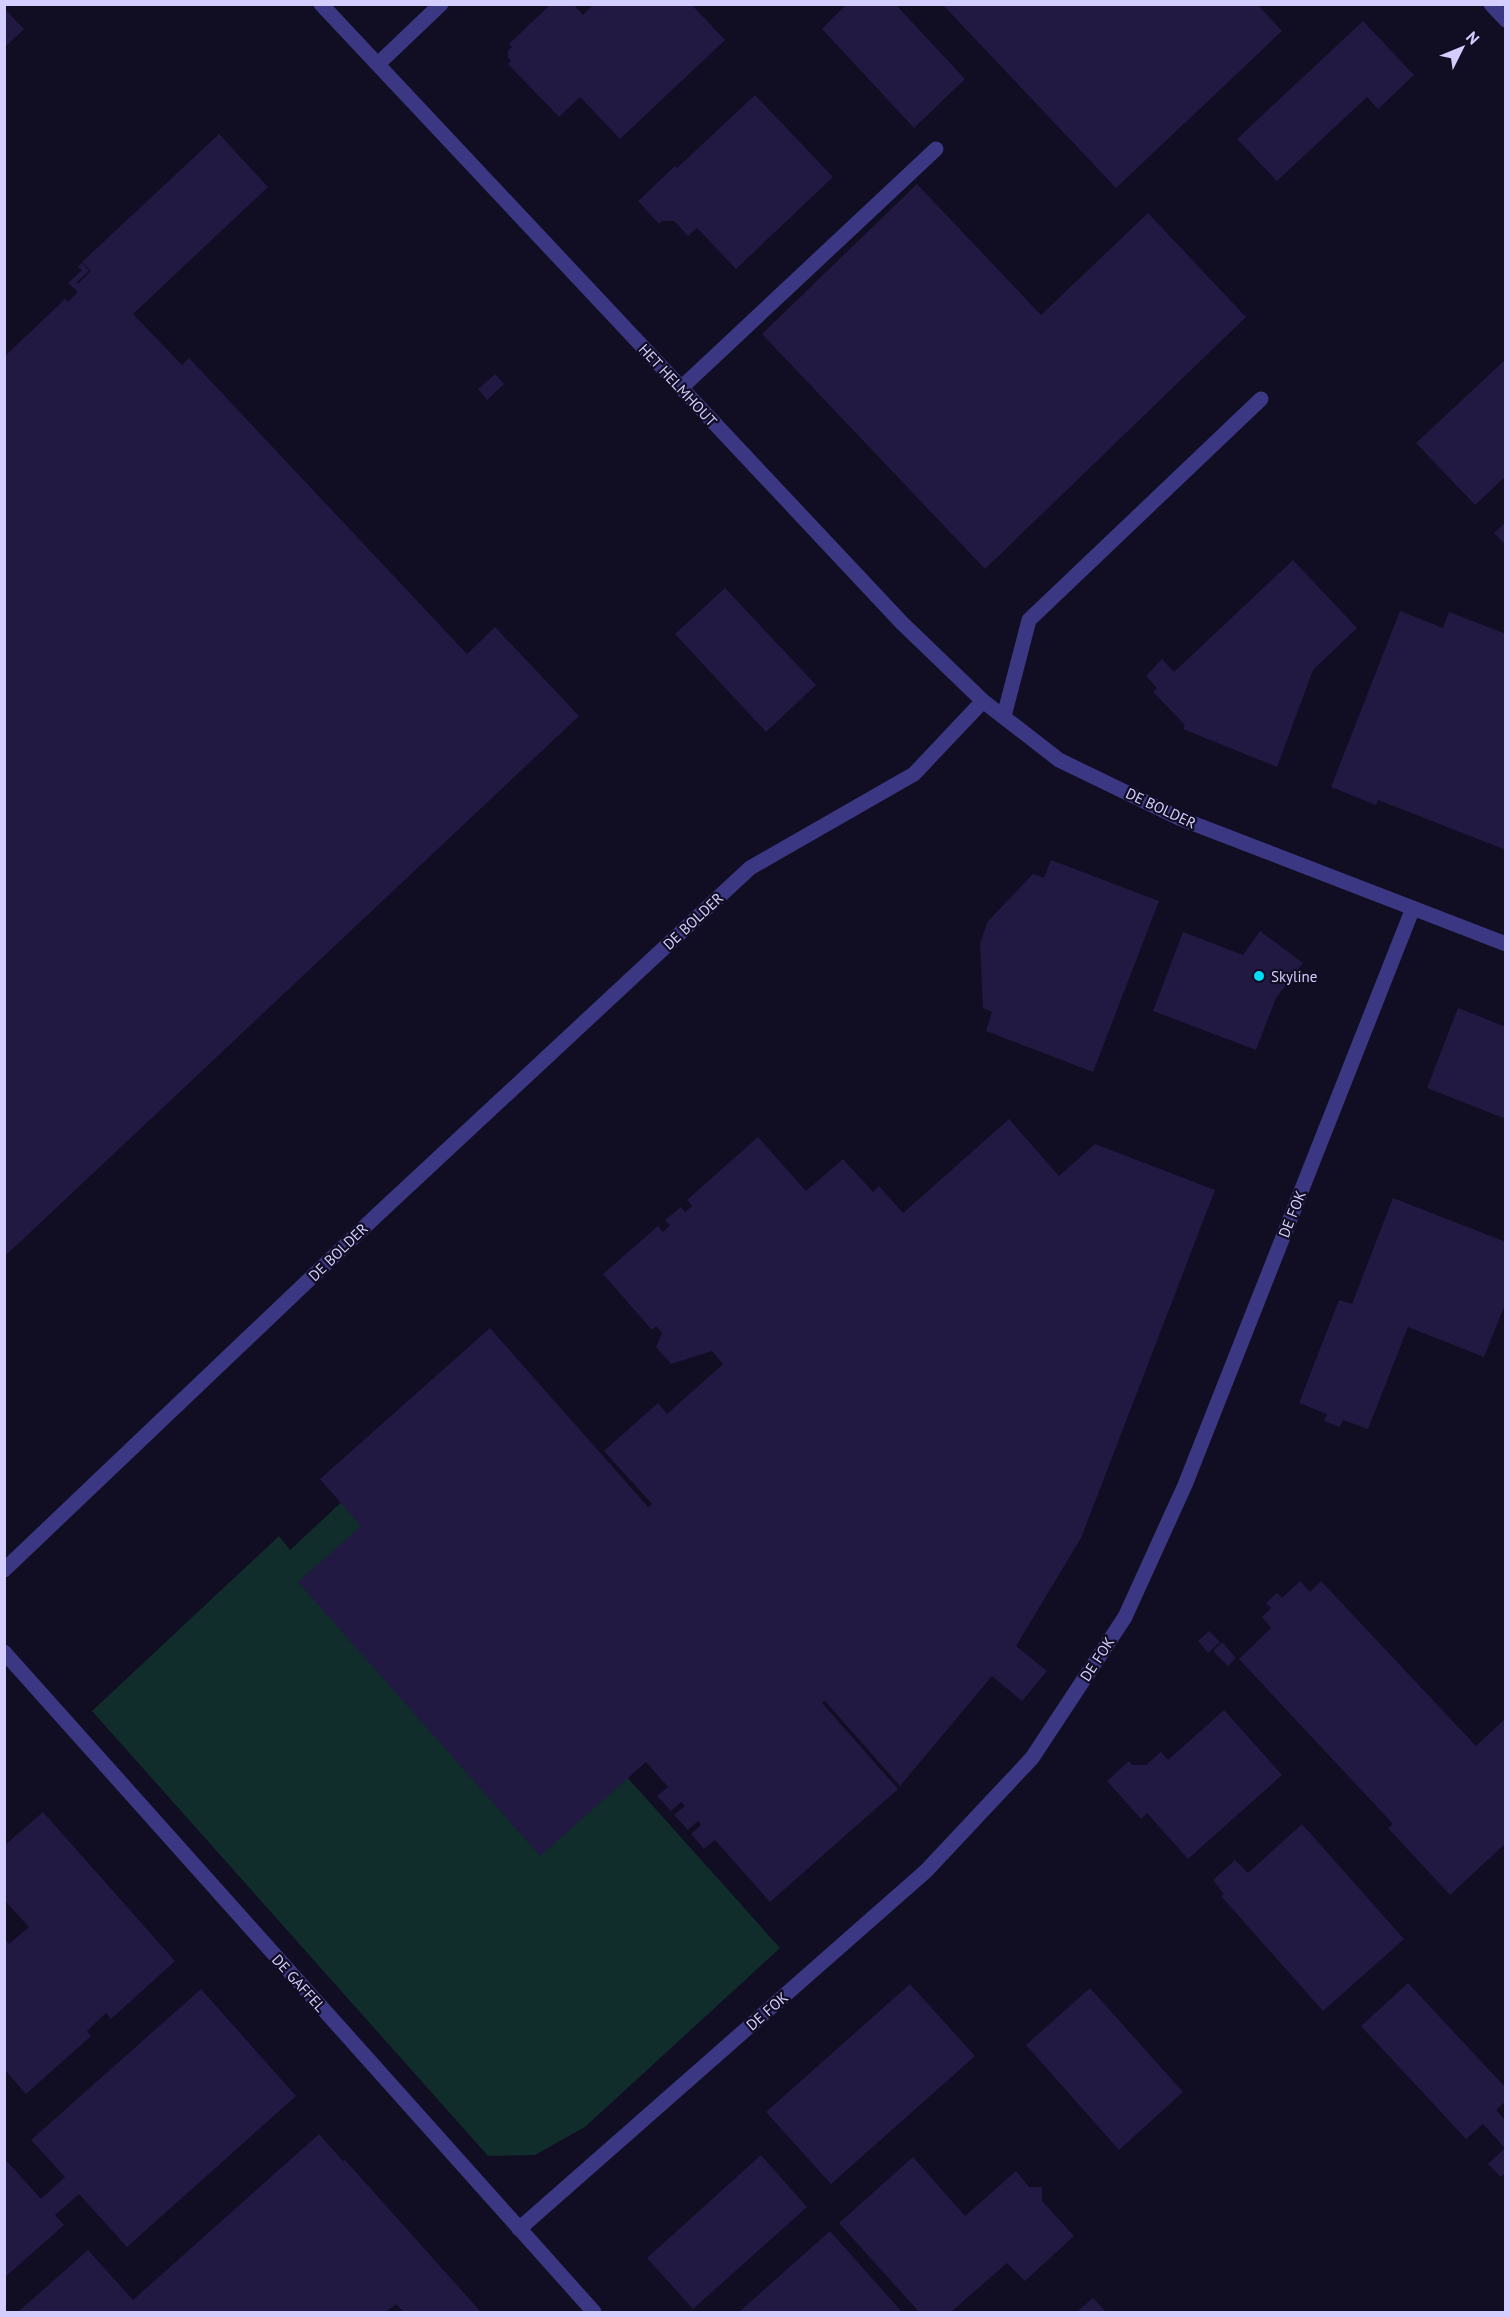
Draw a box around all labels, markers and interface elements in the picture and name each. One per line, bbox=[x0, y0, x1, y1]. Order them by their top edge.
north arrow bbox=[1432, 18, 1492, 78]
text: N bbox=[1462, 27, 1484, 48]
street label: HET HELMHOUT bbox=[635, 340, 722, 431]
street label: DE BOLDER bbox=[1123, 783, 1199, 833]
street label: DE BOLDER bbox=[659, 888, 727, 954]
place label: Skyline bbox=[1271, 967, 1317, 986]
marker: Skyline bbox=[1252, 969, 1266, 983]
street label: DE FOK bbox=[1274, 1188, 1310, 1240]
street label: DE BOLDER bbox=[304, 1219, 372, 1285]
street label: DE FOK bbox=[1076, 1633, 1118, 1685]
street label: DE GAFFEL bbox=[268, 1950, 330, 2016]
street label: DE FOK bbox=[742, 1988, 792, 2034]

